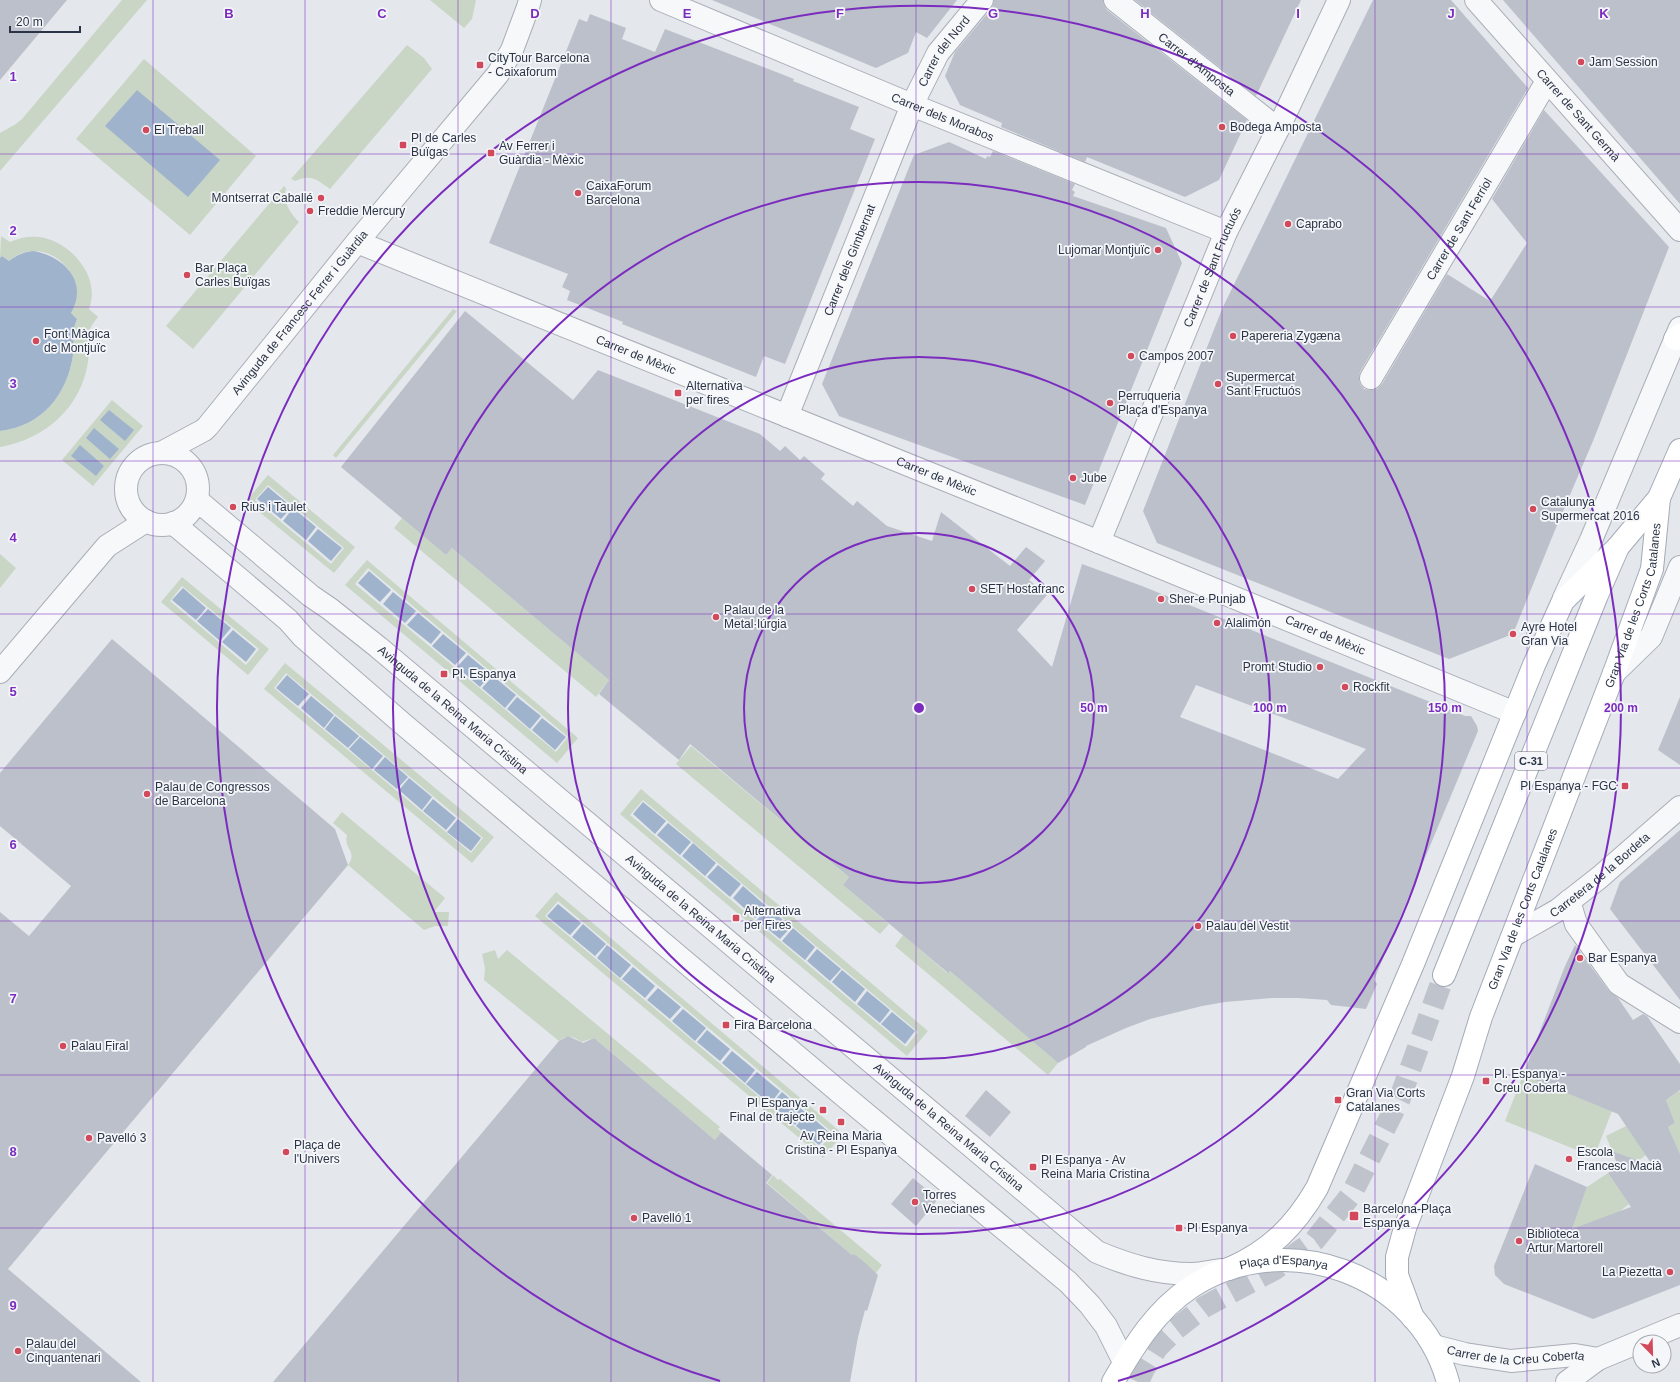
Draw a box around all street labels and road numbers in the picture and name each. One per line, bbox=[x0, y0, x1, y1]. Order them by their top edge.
street label: Carrer del Nord bbox=[915, 13, 973, 89]
street label: Carrer d'Amposta bbox=[1155, 30, 1238, 99]
street label: Carrer de Sant Germà bbox=[1534, 66, 1623, 165]
street label: Carrer dels Morabos bbox=[889, 90, 996, 144]
street label: Carrer de Sant Ferriol bbox=[1424, 176, 1495, 283]
street label: Carrer dels Gimbernat bbox=[821, 202, 879, 318]
street label: Carrer de Sant Fructuós bbox=[1181, 205, 1244, 329]
street label: Avinguda de Francesc Ferrer i Guàrdia bbox=[229, 227, 371, 398]
street label: Carrer de Mèxic bbox=[594, 332, 678, 377]
street label: Carrer de Mèxic bbox=[894, 454, 979, 499]
street label: Gran Via de les Corts Catalanes bbox=[1602, 522, 1663, 690]
street label: Carrer de Mèxic bbox=[1283, 612, 1367, 658]
street label: Avinguda de la Reina Maria Cristina bbox=[375, 643, 531, 777]
road number: C-31 bbox=[1515, 752, 1547, 770]
street label: Gran Via de les Corts Catalanes bbox=[1485, 826, 1560, 992]
street label: Carretera de la Bordeta bbox=[1547, 830, 1653, 920]
street label: Avinguda de la Reina Maria Cristina bbox=[623, 852, 779, 986]
street label: Avinguda de la Reina Maria Cristina bbox=[871, 1060, 1027, 1194]
street label: Plaça d'Espanya bbox=[1238, 1253, 1330, 1273]
street label: Carrer de la Creu Coberta bbox=[1445, 1343, 1586, 1368]

